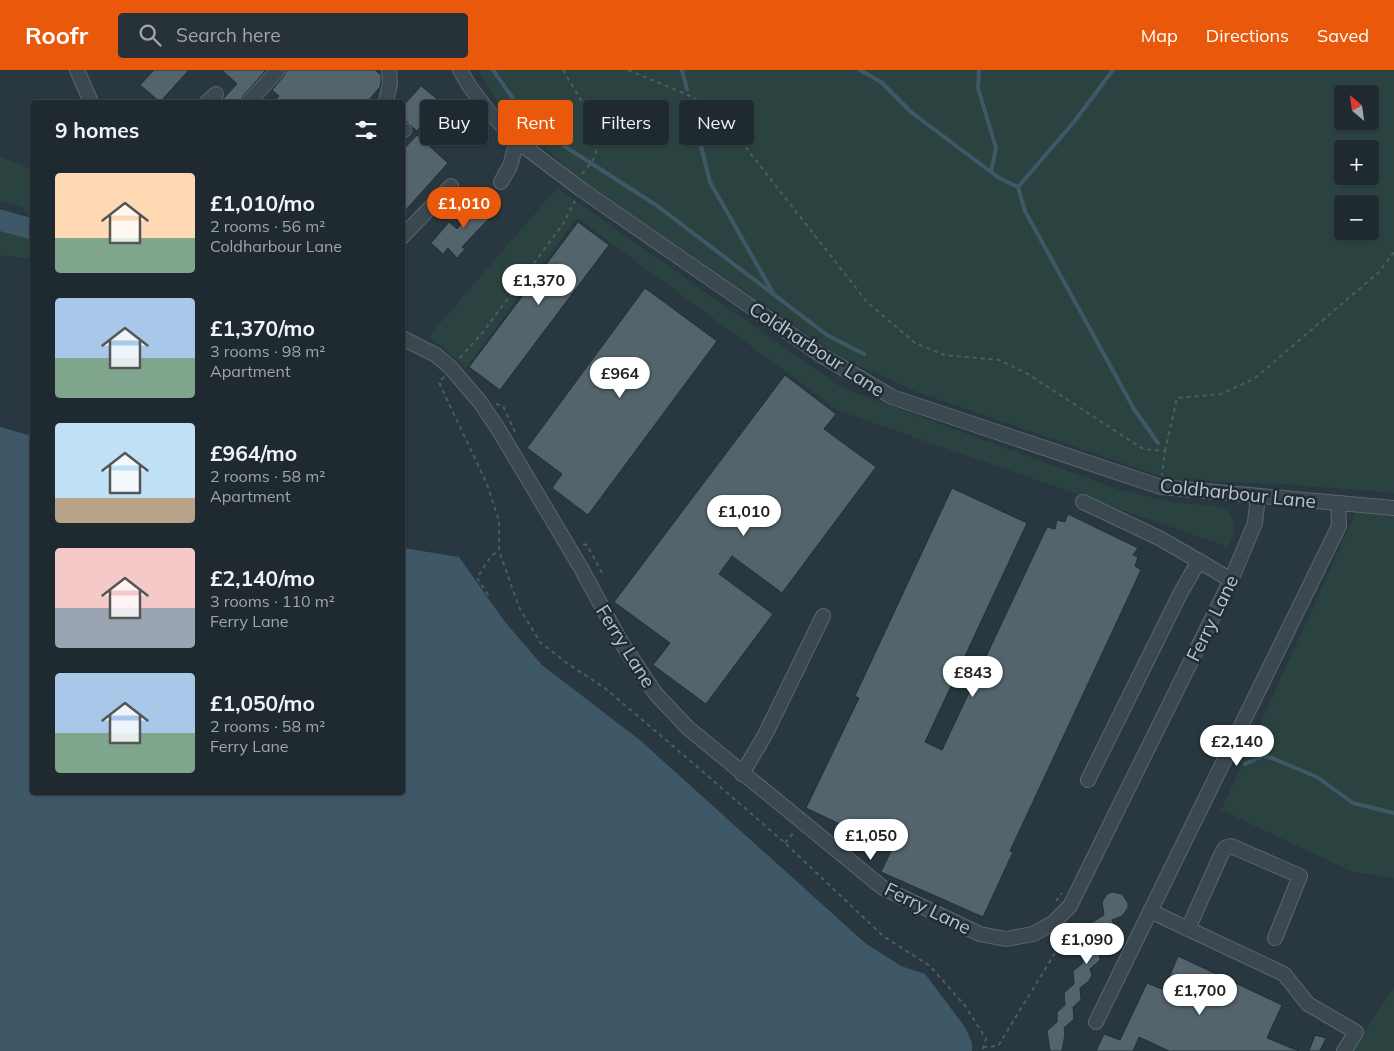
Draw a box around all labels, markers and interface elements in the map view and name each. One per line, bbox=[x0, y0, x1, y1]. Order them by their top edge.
search box bbox=[118, 13, 468, 58]
text: Roofr bbox=[25, 20, 88, 50]
icon: search bbox=[136, 21, 164, 49]
text: Search here bbox=[176, 23, 281, 47]
text: Map bbox=[1141, 24, 1178, 47]
text: Directions bbox=[1206, 24, 1289, 47]
text: Saved bbox=[1317, 24, 1369, 47]
north arrow bbox=[1334, 85, 1379, 130]
map controls bbox=[1334, 85, 1379, 240]
chip: Buy bbox=[420, 100, 488, 145]
chip: Rent bbox=[498, 100, 573, 145]
chip: Filters bbox=[583, 100, 669, 145]
chip: New bbox=[679, 100, 754, 145]
icon: filters bbox=[352, 116, 380, 144]
text: 9 homes bbox=[55, 117, 139, 143]
button: + bbox=[1334, 140, 1379, 185]
pin: £1,010 bbox=[423, 186, 505, 229]
text: £1,010/mo bbox=[210, 190, 315, 216]
icon: home bbox=[95, 193, 155, 253]
text: £1,010 bbox=[438, 193, 490, 213]
button: − bbox=[1334, 195, 1379, 240]
text: 2 rooms · 56 m² bbox=[210, 216, 325, 236]
text: Coldharbour Lane bbox=[210, 236, 342, 256]
pin: £1,370 bbox=[498, 264, 580, 306]
text: £1,370 bbox=[513, 270, 565, 290]
street label: Coldharbour Lane bbox=[745, 296, 889, 402]
text: £1,370/mo bbox=[210, 315, 315, 341]
icon: home bbox=[95, 318, 155, 378]
text: 3 rooms · 98 m² bbox=[210, 341, 325, 361]
pin: £964 bbox=[590, 356, 650, 399]
text: Apartment bbox=[210, 361, 291, 381]
text: £964 bbox=[601, 363, 639, 383]
text: £964/mo bbox=[210, 440, 297, 466]
icon: home bbox=[95, 443, 155, 503]
text: 2 rooms · 58 m² bbox=[210, 466, 325, 486]
street label: Coldharbour Lane bbox=[1159, 473, 1317, 513]
text: Apartment bbox=[210, 486, 291, 506]
pin: £1,010 bbox=[703, 494, 785, 537]
text: £1,010 bbox=[718, 501, 770, 521]
text: £2,140/mo bbox=[210, 565, 315, 591]
icon: home bbox=[95, 568, 155, 628]
street label: Ferry Lane bbox=[1181, 571, 1243, 665]
text: 3 rooms · 110 m² bbox=[210, 591, 335, 611]
street label: Ferry Lane bbox=[591, 600, 661, 692]
text: Ferry Lane bbox=[210, 611, 289, 631]
pin: £843 bbox=[943, 656, 1003, 698]
text: £843 bbox=[954, 662, 992, 682]
text: £1,050/mo bbox=[210, 690, 315, 716]
icon: home bbox=[95, 693, 155, 753]
text: 2 rooms · 58 m² bbox=[210, 716, 325, 736]
pin: £2,140 bbox=[1196, 724, 1278, 767]
text: £2,140 bbox=[1211, 731, 1263, 751]
text: Ferry Lane bbox=[210, 736, 289, 756]
pin: £1,050 bbox=[830, 818, 912, 861]
text: £1,050 bbox=[845, 825, 897, 845]
street label: Ferry Lane bbox=[881, 877, 975, 939]
pin: £1,090 bbox=[1046, 922, 1128, 965]
text: £1,090 bbox=[1061, 929, 1113, 949]
pin: £1,700 bbox=[1159, 974, 1241, 1016]
text: £1,700 bbox=[1174, 980, 1226, 1000]

